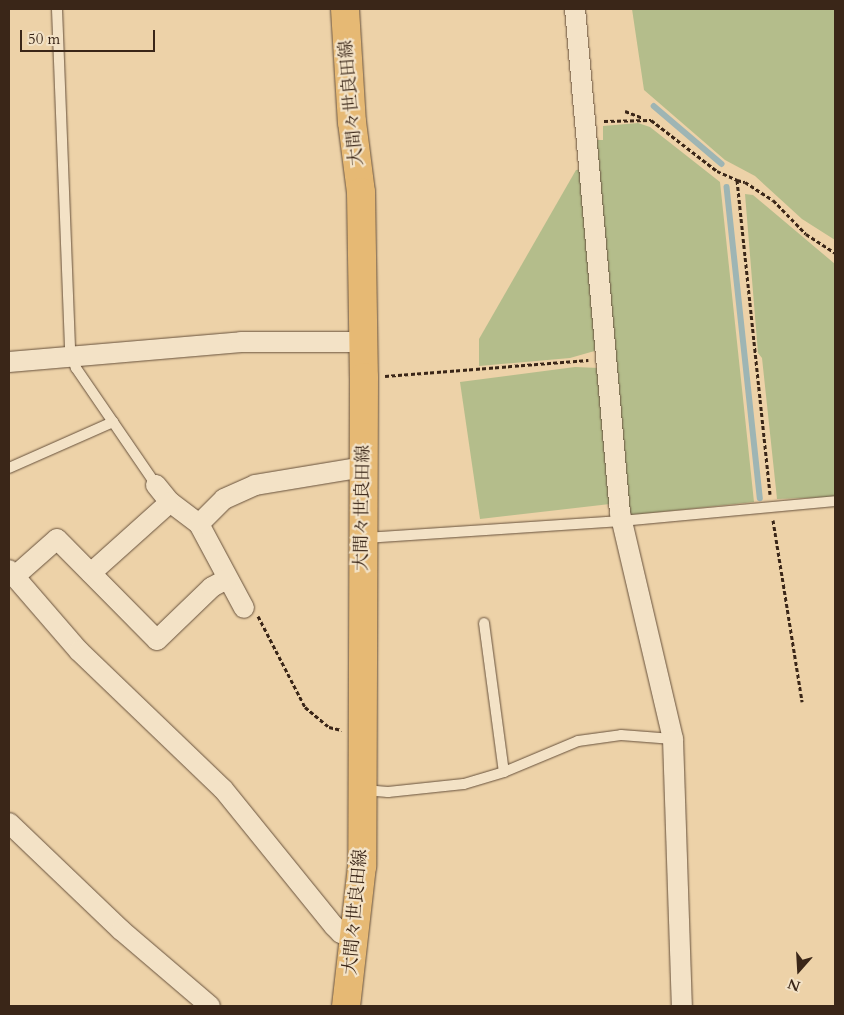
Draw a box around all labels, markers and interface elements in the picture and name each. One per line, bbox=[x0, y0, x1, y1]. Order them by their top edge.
scale bar bbox=[22, 20, 158, 52]
text: 50 m bbox=[28, 29, 60, 49]
street label: 大間々世良田線 bbox=[336, 39, 368, 167]
street label: 大間々世良田線 bbox=[351, 445, 375, 571]
street label: 大間々世良田線 bbox=[340, 848, 372, 976]
north arrow bbox=[774, 945, 824, 995]
text: N bbox=[785, 974, 803, 996]

